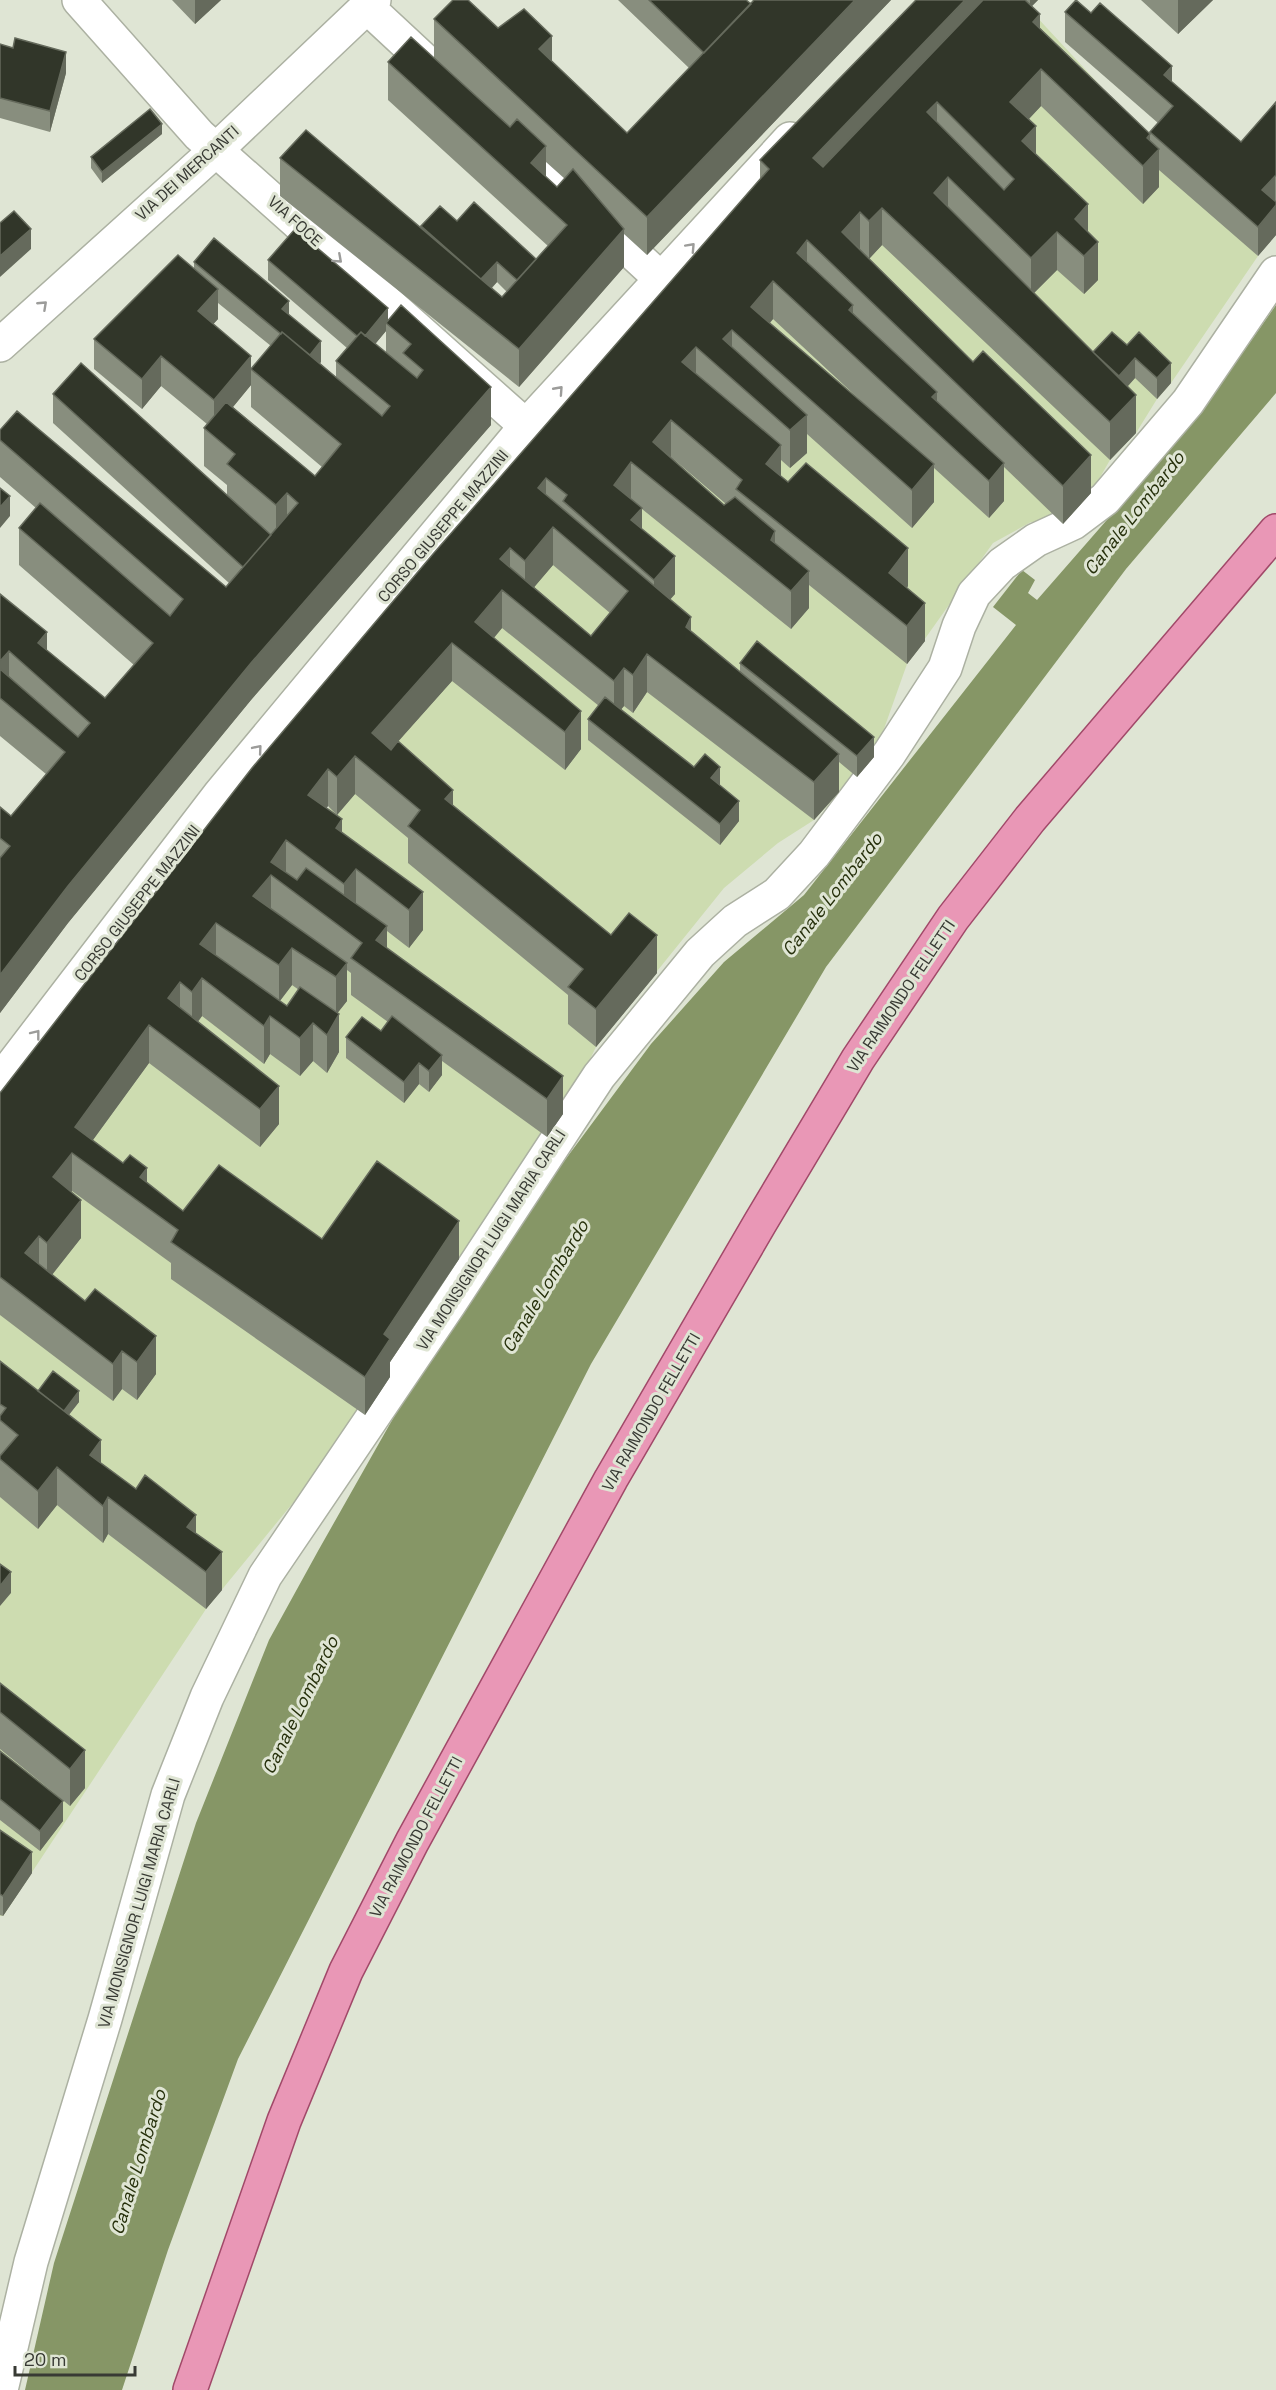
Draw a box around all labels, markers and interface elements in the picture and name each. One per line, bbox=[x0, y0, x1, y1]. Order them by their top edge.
street label: VIA DEI MERCANTI bbox=[131, 121, 243, 225]
street label: VIA FOCE bbox=[263, 191, 327, 251]
one-way arrow bbox=[684, 243, 695, 254]
one-way arrow bbox=[331, 252, 342, 263]
one-way arrow bbox=[36, 301, 47, 312]
one-way arrow bbox=[552, 387, 563, 397]
street label: CORSO GIUSEPPE MAZZINI bbox=[373, 445, 513, 607]
water label: Canale Lombardo bbox=[1079, 446, 1190, 579]
one-way arrow bbox=[250, 745, 261, 756]
street label: CORSO GIUSEPPE MAZZINI bbox=[69, 821, 205, 985]
water label: Canale Lombardo bbox=[777, 827, 888, 960]
street label: VIA RAIMONDO FELLETTI bbox=[842, 916, 960, 1076]
one-way arrow bbox=[28, 1030, 39, 1041]
street label: VIA MONSIGNOR LUIGI MARIA CARLI bbox=[412, 1126, 570, 1354]
water label: Canale Lombardo bbox=[496, 1215, 594, 1356]
street label: VIA RAIMONDO FELLETTI bbox=[597, 1329, 705, 1495]
water label: Canale Lombardo bbox=[257, 1632, 344, 1778]
street label: VIA RAIMONDO FELLETTI bbox=[365, 1753, 467, 1921]
street label: VIA MONSIGNOR LUIGI MARIA CARLI bbox=[93, 1775, 185, 2031]
water label: Canale Lombardo bbox=[105, 2086, 171, 2237]
scale bar bbox=[15, 2339, 135, 2377]
text: 20 m bbox=[24, 2348, 67, 2371]

